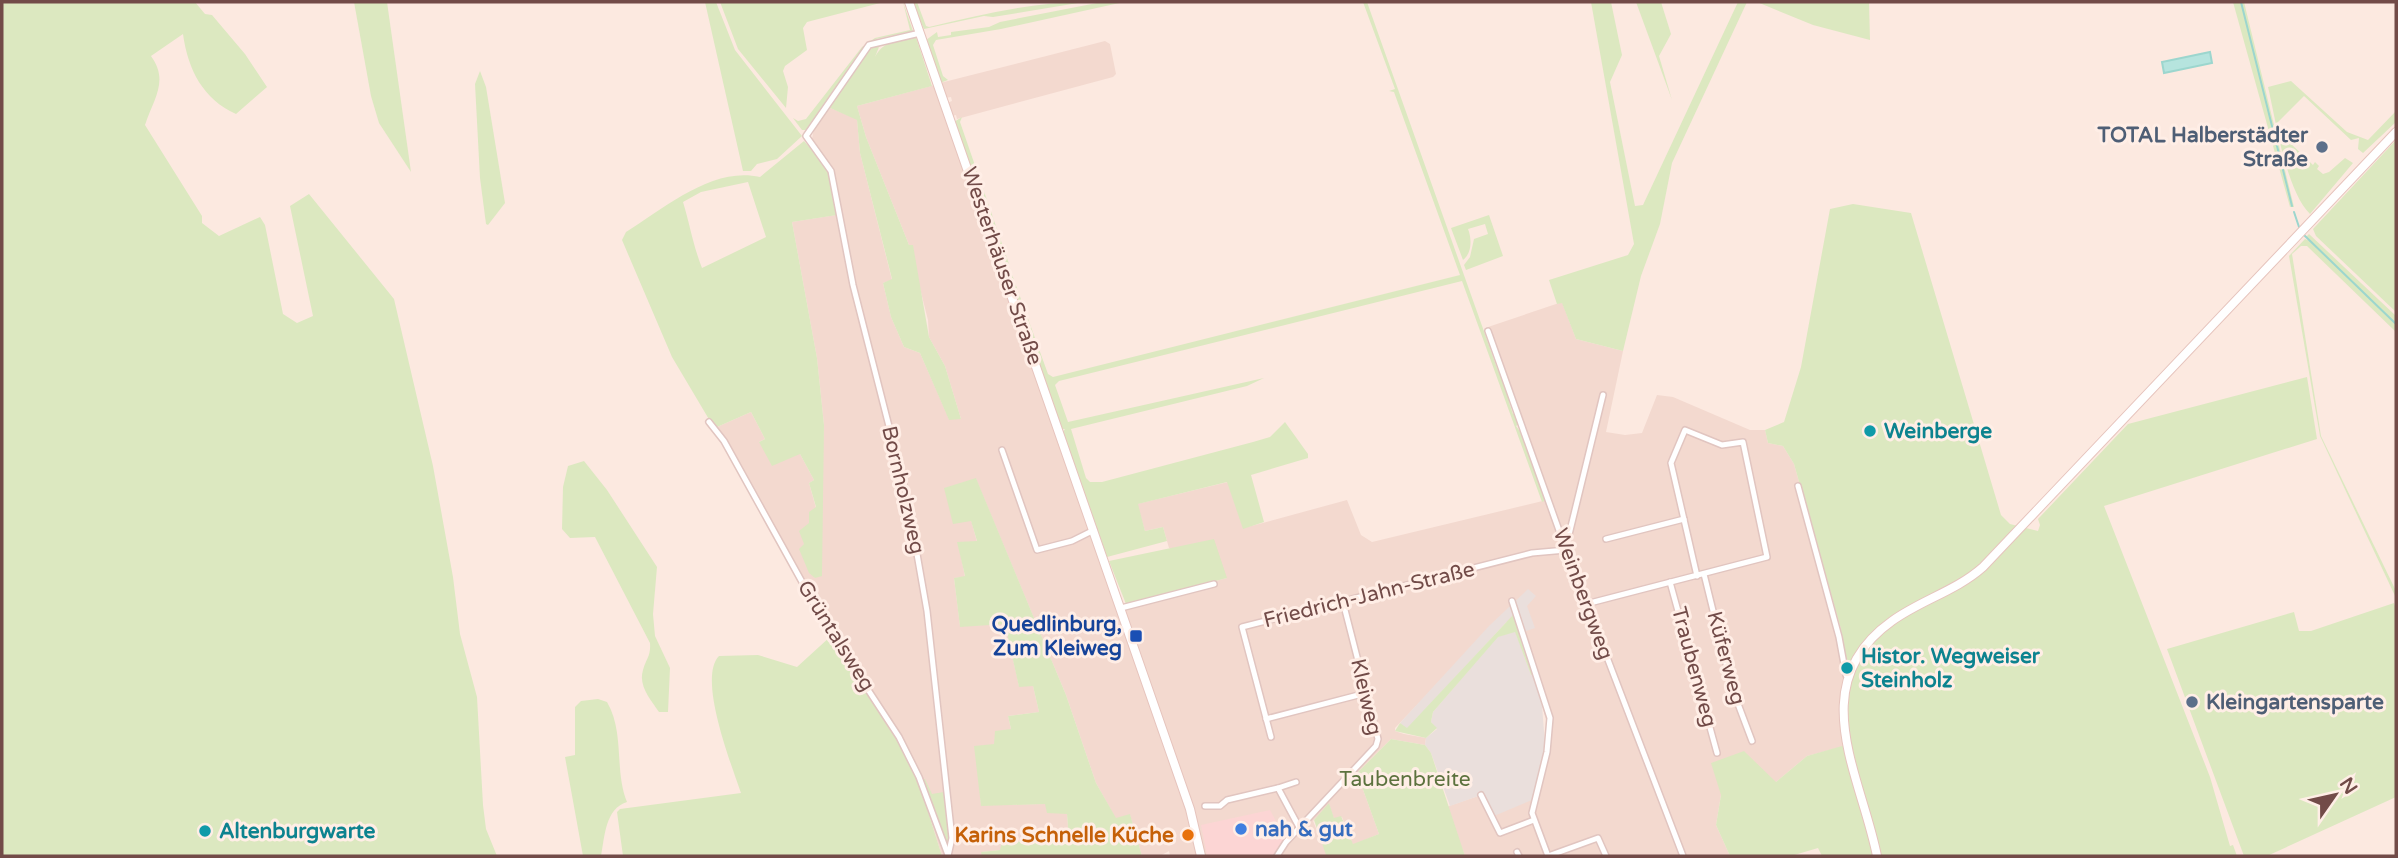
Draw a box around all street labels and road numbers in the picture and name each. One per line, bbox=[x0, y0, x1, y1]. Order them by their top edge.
street label: Westerhäuser Straße bbox=[956, 164, 1048, 368]
street label: Bornholzweg bbox=[876, 423, 930, 557]
street label: Weinbergweg bbox=[1548, 525, 1618, 663]
street label: Friedrich-Jahn-Straße bbox=[1261, 557, 1477, 633]
street label: Grüntalsweg bbox=[792, 576, 880, 696]
street label: Traubenweg bbox=[1666, 604, 1722, 730]
street label: Küferweg bbox=[1702, 608, 1750, 708]
street label: Kleiweg bbox=[1345, 656, 1387, 738]

